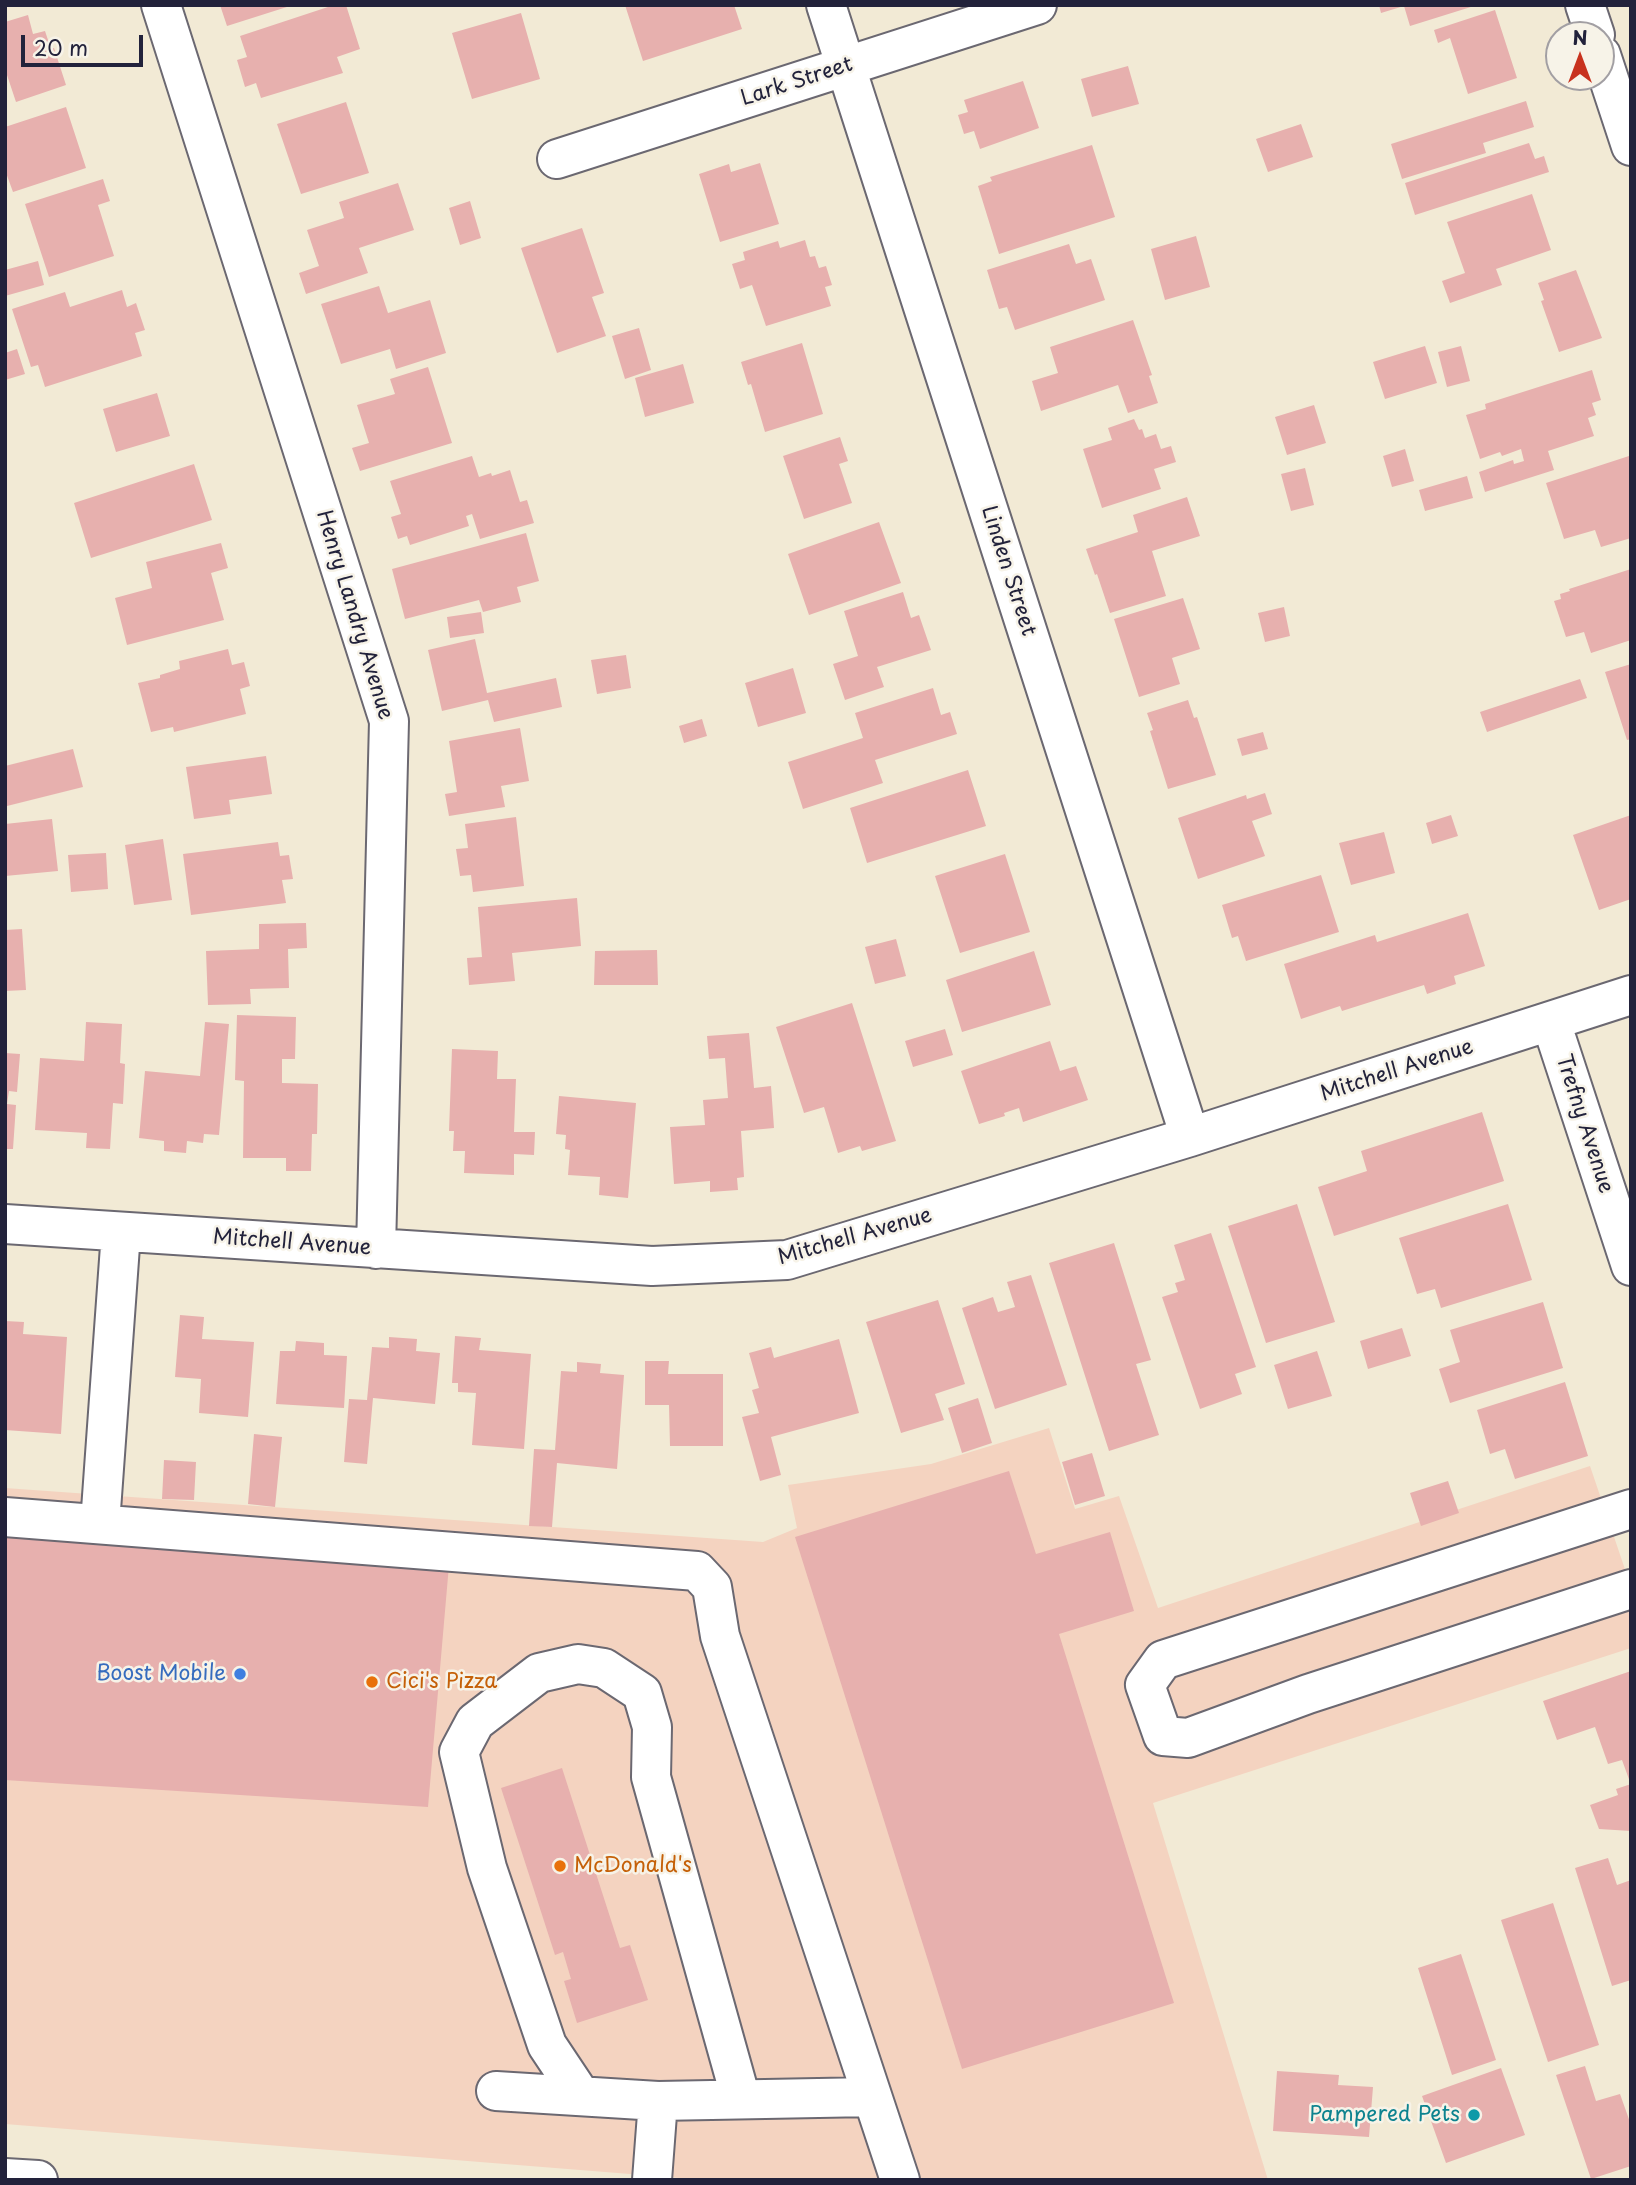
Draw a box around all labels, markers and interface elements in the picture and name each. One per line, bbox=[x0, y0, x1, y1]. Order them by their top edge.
scale bar bbox=[24, 21, 147, 65]
north arrow bbox=[1545, 21, 1615, 91]
text: N bbox=[1572, 23, 1588, 51]
text: 20 m bbox=[34, 31, 88, 63]
street label: Lark Street bbox=[738, 52, 856, 112]
street label: Linden Street bbox=[975, 503, 1041, 639]
street label: Henry Landry Avenue bbox=[310, 507, 398, 723]
street label: Mitchell Avenue bbox=[1318, 1034, 1476, 1108]
street label: Trefny Avenue bbox=[1550, 1051, 1618, 1197]
street label: Mitchell Avenue bbox=[775, 1203, 935, 1271]
street label: Mitchell Avenue bbox=[212, 1225, 372, 1261]
place label: Boost Mobile bbox=[96, 1661, 226, 1687]
marker: Boost Mobile bbox=[232, 1666, 248, 1682]
place label: Cici's Pizza bbox=[386, 1669, 497, 1695]
marker: Cici's Pizza bbox=[364, 1674, 380, 1690]
place label: McDonald's bbox=[574, 1853, 692, 1879]
marker: McDonald's bbox=[552, 1858, 568, 1874]
place label: Pampered Pets bbox=[1309, 2102, 1460, 2128]
marker: Pampered Pets bbox=[1466, 2107, 1482, 2123]

